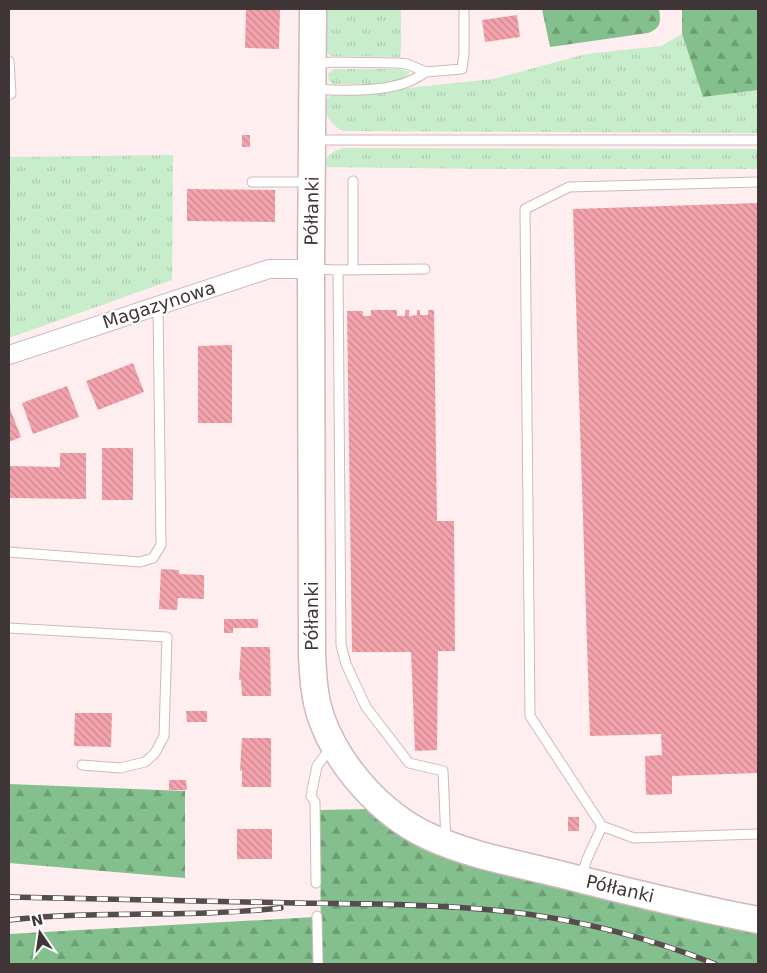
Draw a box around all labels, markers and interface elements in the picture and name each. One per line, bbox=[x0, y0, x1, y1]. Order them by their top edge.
street label: Półłanki bbox=[300, 176, 323, 246]
street label: Magazynowa bbox=[100, 276, 218, 333]
street label: Półłanki bbox=[301, 581, 322, 651]
street label: Półłanki bbox=[584, 870, 656, 907]
north arrow bbox=[15, 908, 65, 958]
text: N bbox=[30, 911, 45, 929]

